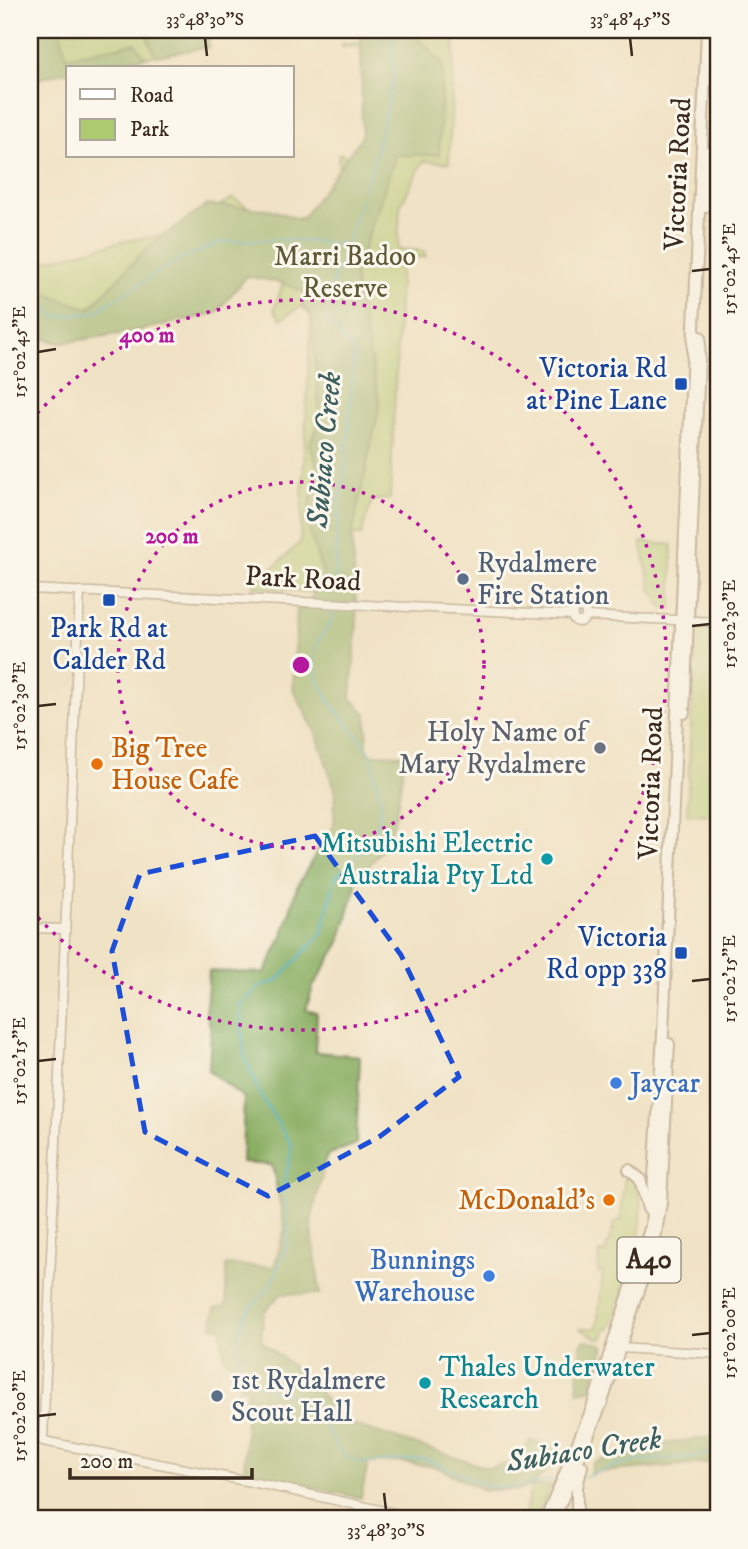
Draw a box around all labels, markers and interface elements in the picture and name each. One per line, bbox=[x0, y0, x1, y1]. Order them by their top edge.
text: 33°48'30"S bbox=[166, 9, 244, 31]
text: 33°48'45"S bbox=[590, 9, 670, 31]
legend bbox=[66, 66, 294, 158]
text: Road bbox=[130, 83, 174, 109]
street label: Victoria Road bbox=[656, 97, 699, 252]
text: Park bbox=[130, 117, 170, 143]
text: 151°02'45"E bbox=[719, 223, 741, 315]
park label: Marri Badoo Reserve bbox=[274, 239, 416, 306]
text: 151°02'45"E bbox=[9, 306, 31, 398]
text: 400 m bbox=[120, 323, 175, 349]
place label: Victoria Rd at Pine Lane bbox=[526, 351, 667, 418]
water label: Subiaco Creek bbox=[300, 370, 350, 530]
marker: Victoria Rd at Pine Lane bbox=[673, 376, 689, 392]
text: 200 m bbox=[145, 524, 199, 550]
place label: Rydalmere Fire Station bbox=[477, 546, 610, 613]
street label: Park Road bbox=[244, 558, 362, 600]
marker: Rydalmere Fire Station bbox=[455, 571, 471, 587]
text: 151°02'30"E bbox=[719, 579, 741, 669]
marker: Park Rd at Calder Rd bbox=[101, 592, 117, 608]
place label: Park Rd at Calder Rd bbox=[50, 611, 168, 678]
centre of rings bbox=[289, 653, 313, 677]
text: 151°02'30"E bbox=[9, 661, 31, 751]
street label: Victoria Road bbox=[631, 706, 671, 861]
place label: Holy Name of Mary Rydalmere bbox=[399, 715, 590, 782]
place label: Big Tree House Cafe bbox=[111, 731, 239, 798]
marker: Holy Name of Mary Rydalmere bbox=[592, 740, 608, 756]
marker: Big Tree House Cafe bbox=[89, 756, 105, 772]
place label: Mitsubishi Electric Australia Pty Ltd bbox=[320, 826, 533, 893]
marker: Mitsubishi Electric Australia Pty Ltd bbox=[539, 851, 555, 867]
place label: Victoria Rd opp 338 bbox=[546, 920, 667, 987]
text: 151°02'15"E bbox=[719, 935, 741, 1023]
marker: Victoria Rd opp 338 bbox=[673, 945, 689, 961]
text: 151°02'15"E bbox=[9, 1017, 31, 1105]
place label: Jaycar bbox=[627, 1066, 700, 1101]
marker: Jaycar bbox=[608, 1075, 624, 1091]
place label: McDonald's bbox=[458, 1183, 595, 1218]
marker: McDonald's bbox=[601, 1192, 617, 1208]
road number: A40 bbox=[618, 1238, 680, 1282]
place label: Bunnings Warehouse bbox=[353, 1243, 475, 1310]
marker: Bunnings Warehouse bbox=[481, 1268, 497, 1284]
text: 151°02'00"E bbox=[719, 1287, 741, 1379]
place label: Thales Underwater Research bbox=[439, 1350, 655, 1417]
place label: 1st Rydalmere Scout Hall bbox=[231, 1363, 386, 1430]
text: 151°02'00"E bbox=[9, 1370, 31, 1462]
marker: Thales Underwater Research bbox=[417, 1375, 433, 1391]
marker: 1st Rydalmere Scout Hall bbox=[209, 1388, 225, 1404]
water label: Subiaco Creek bbox=[503, 1420, 665, 1482]
scale bar bbox=[70, 1437, 252, 1481]
text: 200 m bbox=[80, 1449, 133, 1475]
text: 33°48'30"S bbox=[347, 1520, 425, 1542]

